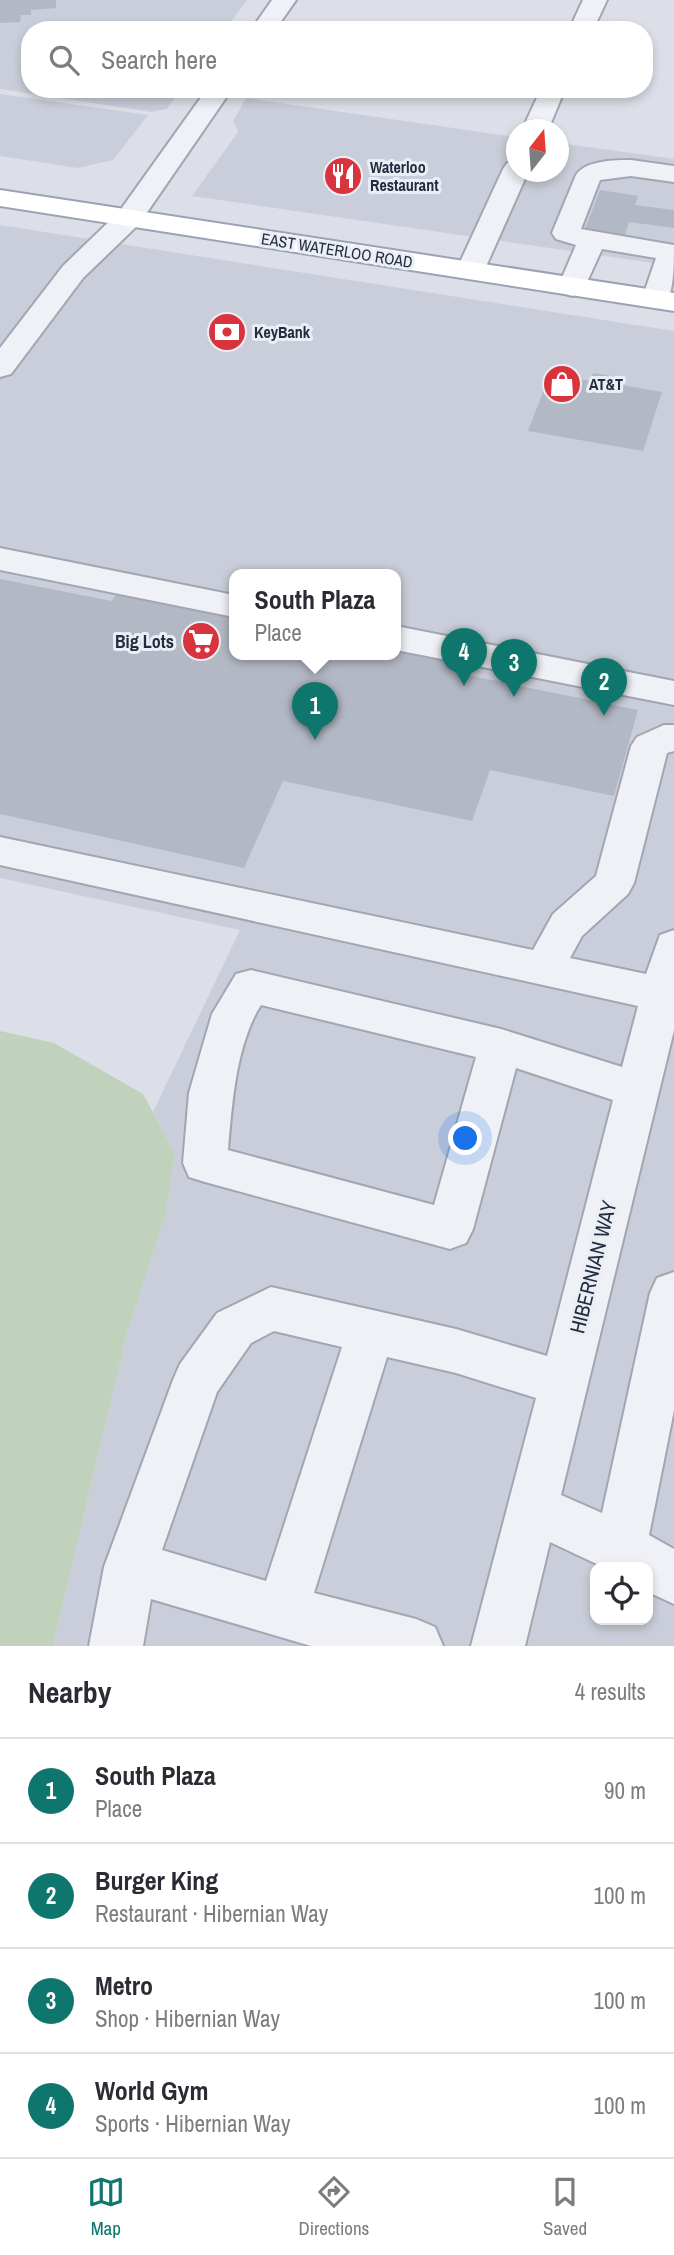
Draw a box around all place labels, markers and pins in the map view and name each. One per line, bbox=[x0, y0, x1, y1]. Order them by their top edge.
restaurant icon: Waterloo Restaurant bbox=[322, 155, 364, 197]
place label: Waterloo Restaurant bbox=[370, 156, 439, 196]
bank icon: KeyBank bbox=[206, 311, 248, 353]
place label: KeyBank bbox=[254, 321, 311, 343]
shop icon: AT&T bbox=[541, 363, 583, 405]
place label: AT&T bbox=[589, 373, 623, 395]
supermarket icon: Big Lots bbox=[180, 620, 222, 662]
pin: 4 bbox=[441, 628, 487, 686]
place label: Big Lots bbox=[115, 629, 174, 654]
pin: 3 bbox=[491, 639, 537, 697]
pin: 2 bbox=[581, 658, 627, 716]
pin: 1 bbox=[292, 682, 338, 740]

